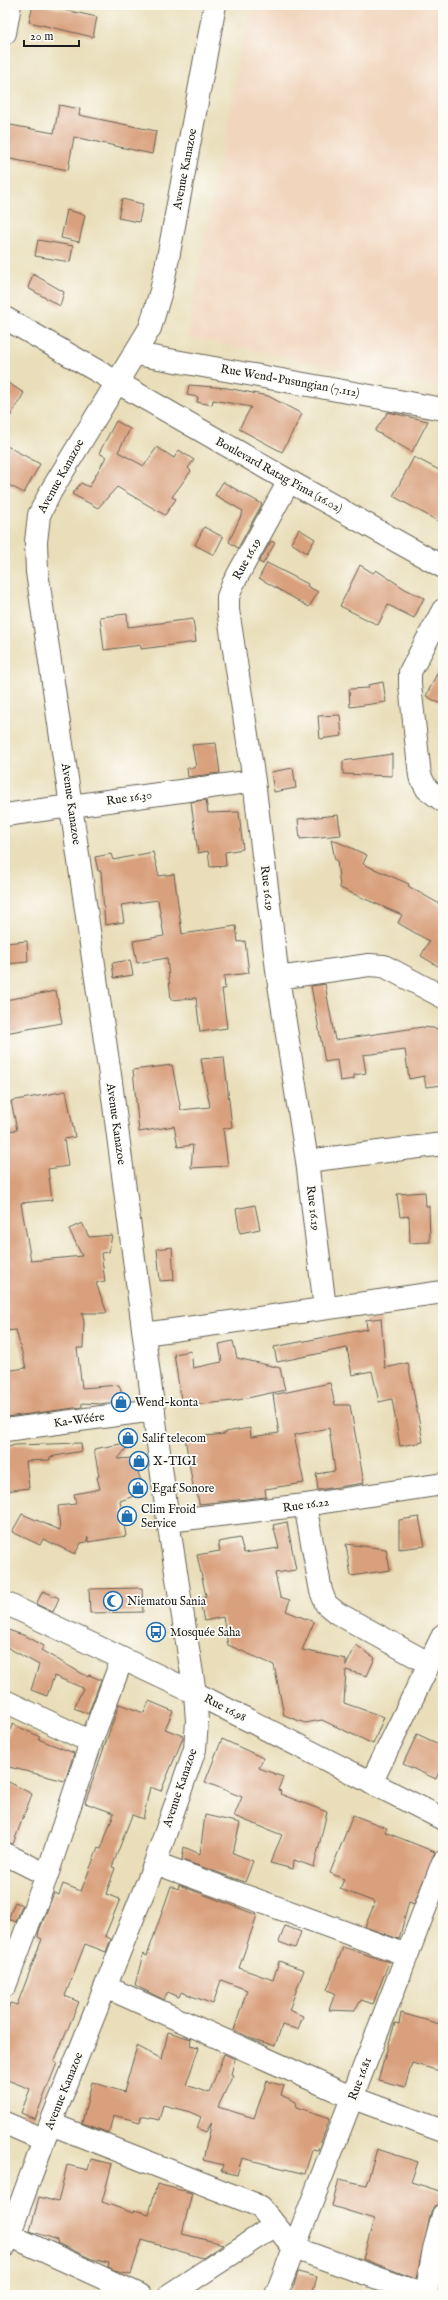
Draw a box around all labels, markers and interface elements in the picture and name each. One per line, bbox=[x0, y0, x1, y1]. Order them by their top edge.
scale bar bbox=[24, 22, 79, 48]
text: 20 m bbox=[30, 29, 53, 44]
street label: Avenue Kanazoe bbox=[170, 127, 200, 212]
street label: Rue Wend-Pusungian (7.112) bbox=[219, 361, 361, 401]
street label: Boulevard Ratag Pima (16.02) bbox=[213, 434, 345, 516]
street label: Avenue Kanazoe bbox=[34, 436, 88, 516]
street label: Rue 16.19 bbox=[229, 536, 265, 582]
street label: Avenue Kanazoe bbox=[58, 761, 84, 846]
street label: Rue 16.30 bbox=[105, 787, 153, 809]
street label: Rue 16.19 bbox=[257, 865, 277, 911]
street label: Avenue Kanazoe bbox=[103, 1081, 129, 1166]
street label: Rue 16.19 bbox=[303, 1185, 323, 1231]
shop icon: Wend-konta bbox=[110, 1391, 132, 1413]
place label: Wend-konta bbox=[135, 1395, 199, 1410]
street label: Ka-Wéére bbox=[53, 1409, 106, 1431]
shop icon: Salif telecom bbox=[117, 1427, 139, 1449]
place label: Salif telecom bbox=[142, 1431, 206, 1446]
shop icon: X-TIGI bbox=[128, 1450, 150, 1472]
place label: X-TIGI bbox=[153, 1454, 197, 1469]
shop icon: Egaf Sonore bbox=[127, 1477, 149, 1499]
place label: Egaf Sonore bbox=[152, 1481, 215, 1496]
street label: Rue 16.22 bbox=[282, 1494, 331, 1516]
place label: Clim Froid Service bbox=[141, 1502, 196, 1531]
shop icon: Clim Froid Service bbox=[116, 1505, 138, 1527]
mosque icon: Niematou Sania bbox=[102, 1590, 124, 1612]
place label: Niematou Sania bbox=[127, 1594, 207, 1609]
bus stop icon: Mosquée Saha bbox=[145, 1621, 167, 1643]
place label: Mosquée Saha bbox=[170, 1625, 241, 1641]
street label: Rue 16.98 bbox=[201, 1691, 249, 1725]
street label: Avenue Kanazoe bbox=[159, 1746, 201, 1830]
street label: Avenue Kanazoe bbox=[41, 2050, 87, 2133]
street label: Rue 16.81 bbox=[345, 2055, 375, 2103]

